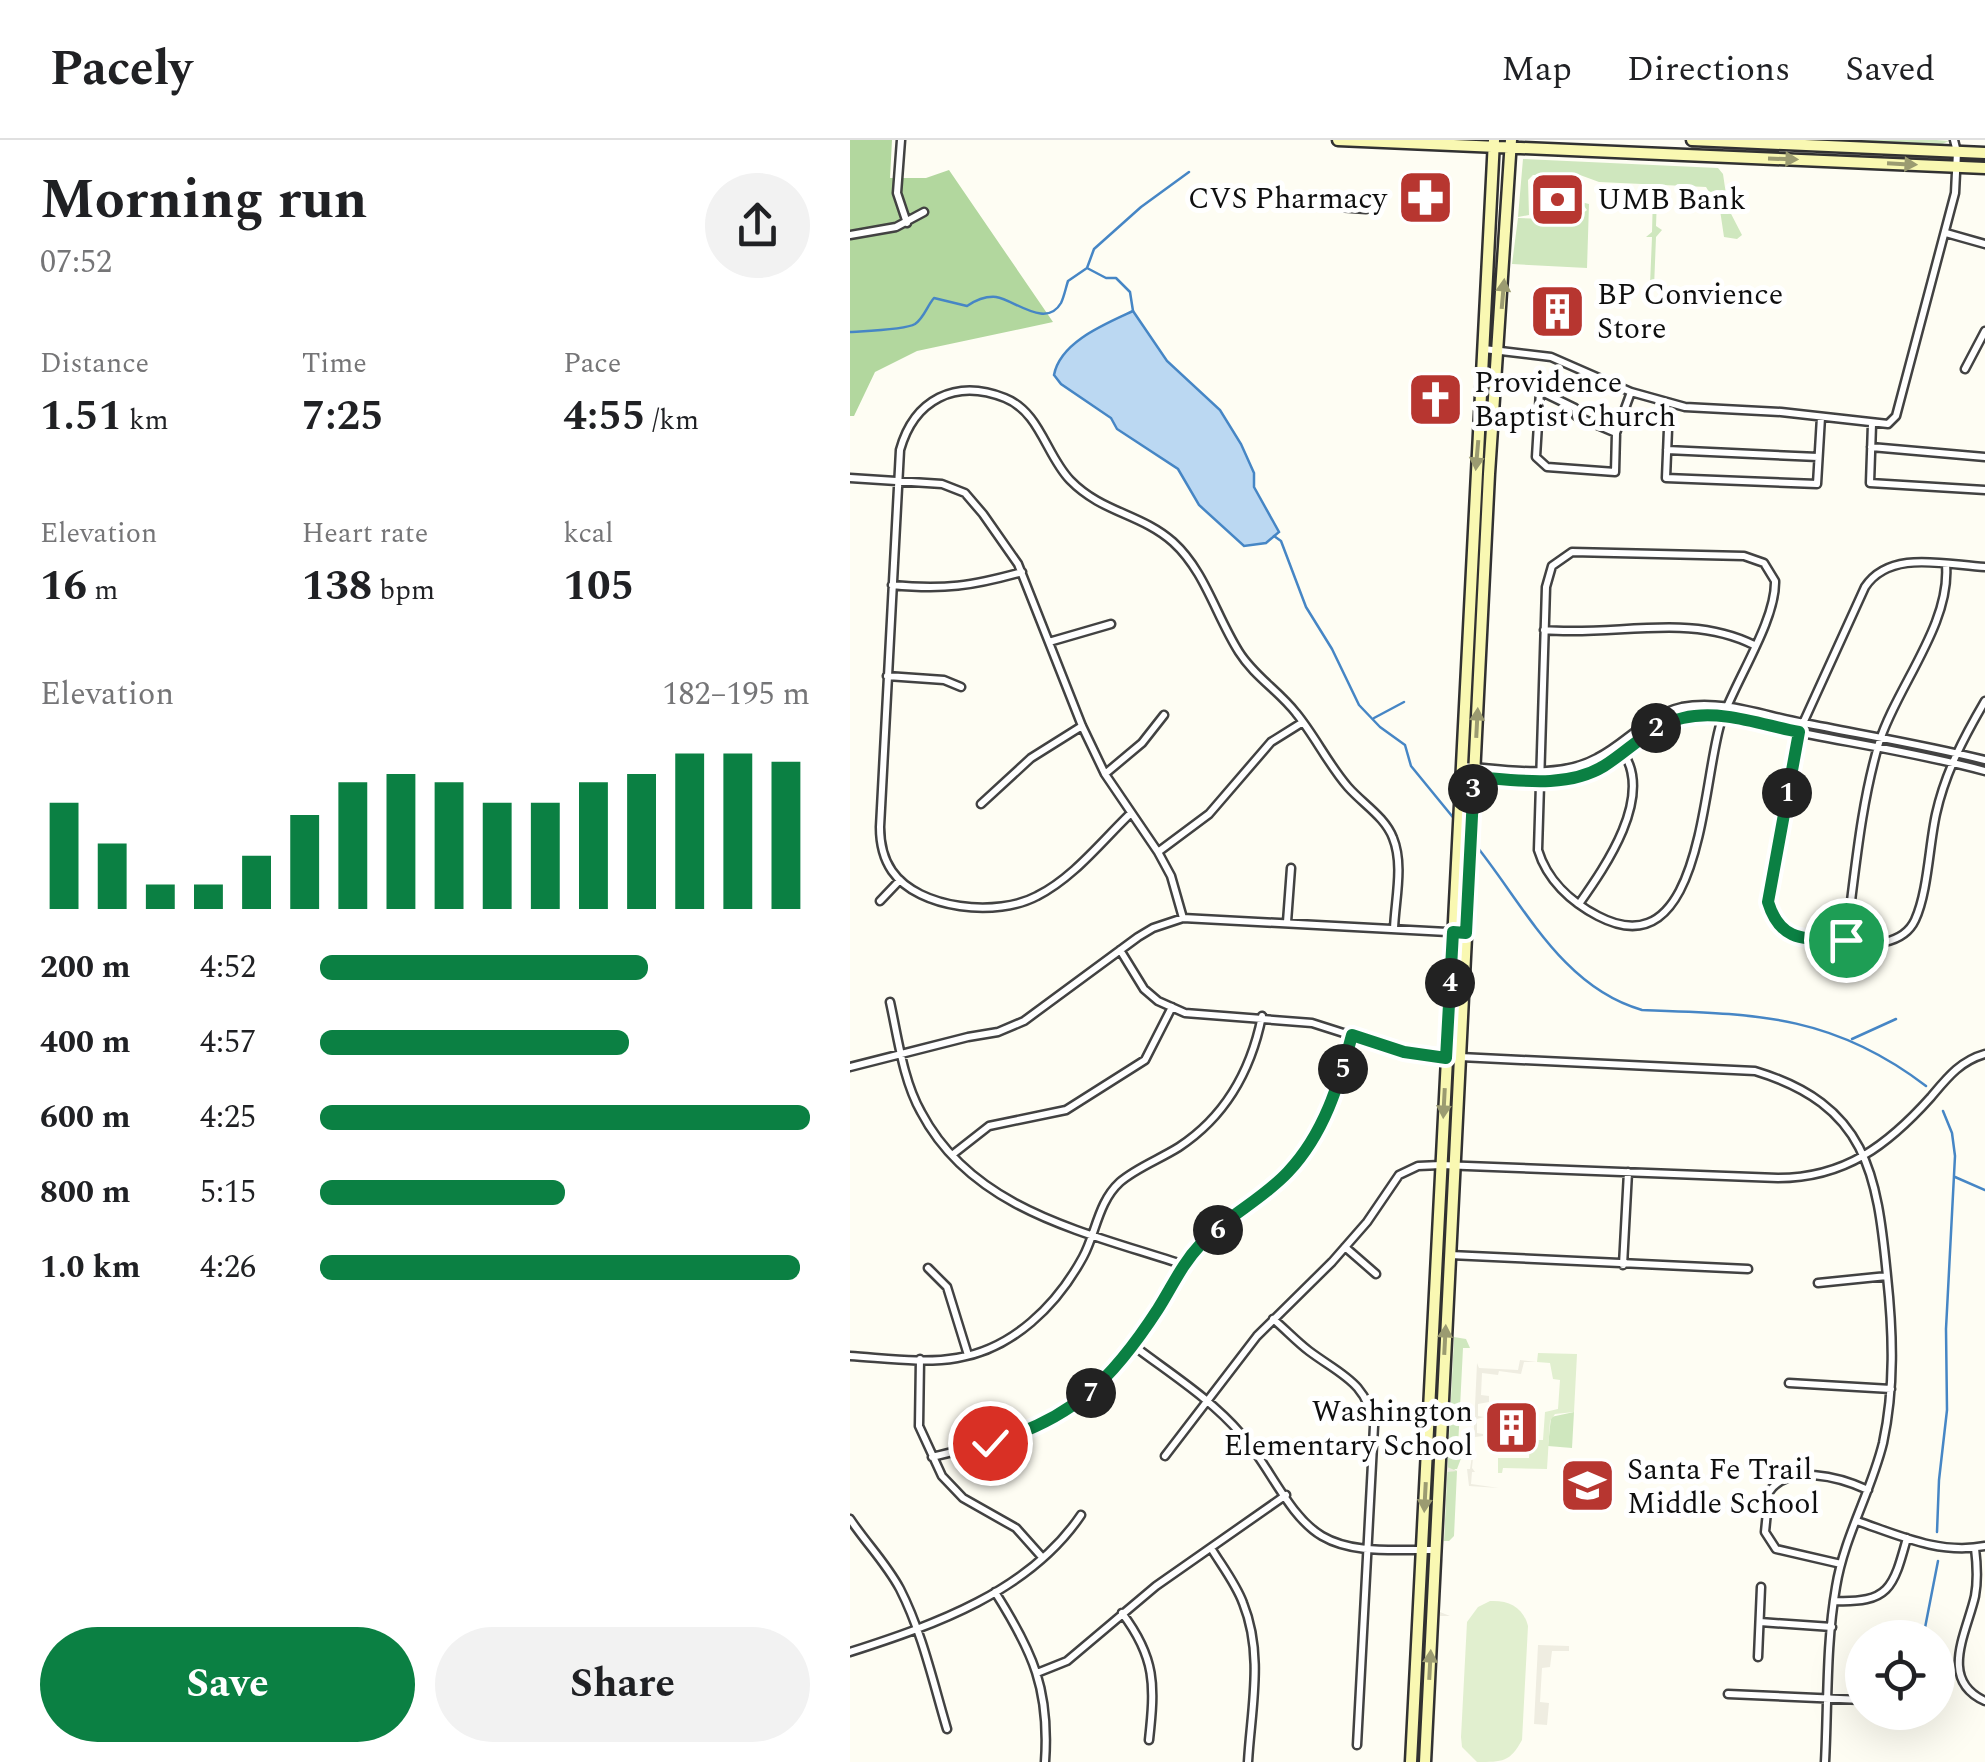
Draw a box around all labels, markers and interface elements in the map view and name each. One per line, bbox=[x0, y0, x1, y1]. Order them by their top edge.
text: Pacely bbox=[50, 33, 192, 106]
text: Map bbox=[1501, 43, 1572, 96]
text: Directions bbox=[1627, 43, 1790, 96]
text: Saved bbox=[1845, 43, 1935, 96]
one-way arrow bbox=[1768, 151, 1800, 167]
one-way arrow bbox=[1886, 156, 1918, 172]
text: Morning run bbox=[40, 159, 368, 242]
pharmacy icon: CVS Pharmacy bbox=[1396, 168, 1456, 228]
bank icon: UMB Bank bbox=[1528, 169, 1588, 229]
button: share bbox=[705, 173, 810, 278]
place label: CVS Pharmacy bbox=[1188, 176, 1389, 222]
place label: UMB Bank bbox=[1597, 177, 1746, 223]
text: 07:52 bbox=[40, 238, 112, 287]
place label: BP Convience Store bbox=[1597, 272, 1783, 352]
one-way arrow bbox=[1495, 278, 1511, 310]
building icon: BP Convience Store bbox=[1528, 281, 1588, 341]
text: Distance bbox=[40, 342, 149, 385]
text: Time bbox=[302, 342, 367, 385]
text: Pace bbox=[563, 342, 621, 385]
place label: Providence Baptist Church bbox=[1474, 360, 1676, 440]
church icon: Providence Baptist Church bbox=[1405, 369, 1465, 429]
text: 1.51 bbox=[40, 385, 122, 448]
text: 7:25 bbox=[302, 385, 384, 448]
text: 4:55 bbox=[563, 385, 645, 448]
text: km bbox=[122, 399, 169, 442]
text: /km bbox=[645, 399, 699, 442]
one-way arrow bbox=[1469, 440, 1485, 472]
text: Elevation bbox=[40, 512, 157, 555]
text: Heart rate bbox=[302, 512, 428, 555]
text: kcal bbox=[563, 512, 614, 555]
text: 16 bbox=[40, 555, 87, 618]
text: 138 bbox=[302, 555, 372, 618]
text: 105 bbox=[563, 555, 634, 618]
text: m bbox=[87, 569, 118, 612]
text: bpm bbox=[372, 569, 435, 612]
text: Elevation bbox=[40, 670, 174, 719]
text: 182–195 m bbox=[662, 670, 810, 719]
pin: 2 bbox=[1631, 703, 1681, 753]
text: 2 bbox=[1648, 706, 1664, 749]
one-way arrow bbox=[1469, 707, 1485, 739]
pin: 3 bbox=[1448, 764, 1498, 814]
text: 3 bbox=[1465, 767, 1481, 810]
pin: 1 bbox=[1762, 768, 1812, 818]
text: 1 bbox=[1779, 771, 1795, 814]
pin bbox=[1804, 898, 1889, 983]
icon: arrive bbox=[1819, 913, 1874, 968]
text: 200 m bbox=[40, 943, 131, 992]
text: 4:52 bbox=[200, 943, 256, 992]
pin: 4 bbox=[1425, 958, 1475, 1008]
text: 4 bbox=[1442, 961, 1458, 1004]
text: 400 m bbox=[40, 1018, 131, 1067]
text: 4:57 bbox=[200, 1018, 256, 1067]
pin: 5 bbox=[1318, 1044, 1368, 1094]
text: 5 bbox=[1335, 1047, 1351, 1090]
one-way arrow bbox=[1436, 1087, 1452, 1119]
text: 600 m bbox=[40, 1093, 131, 1142]
text: 4:25 bbox=[200, 1093, 256, 1142]
text: 800 m bbox=[40, 1168, 131, 1217]
text: 5:15 bbox=[200, 1168, 256, 1217]
pin: 6 bbox=[1193, 1205, 1243, 1255]
text: 6 bbox=[1210, 1208, 1226, 1251]
text: 1.0 km bbox=[40, 1243, 141, 1292]
text: 4:26 bbox=[200, 1243, 256, 1292]
one-way arrow bbox=[1437, 1324, 1453, 1355]
pin: 7 bbox=[1066, 1368, 1116, 1418]
text: 7 bbox=[1083, 1371, 1099, 1414]
place label: Washington Elementary School bbox=[1223, 1389, 1473, 1469]
building icon: Washington Elementary School bbox=[1482, 1398, 1542, 1458]
pin bbox=[948, 1401, 1033, 1486]
icon: check bbox=[963, 1416, 1018, 1471]
place label: Santa Fe Trail Middle School bbox=[1627, 1447, 1819, 1527]
school or university icon: Santa Fe Trail Middle School bbox=[1558, 1456, 1618, 1516]
one-way arrow bbox=[1417, 1482, 1433, 1514]
map controls bbox=[1845, 1620, 1955, 1730]
button: locate bbox=[1845, 1620, 1955, 1730]
button: Save bbox=[40, 1627, 415, 1742]
button: Share bbox=[435, 1627, 810, 1742]
one-way arrow bbox=[1422, 1648, 1438, 1680]

